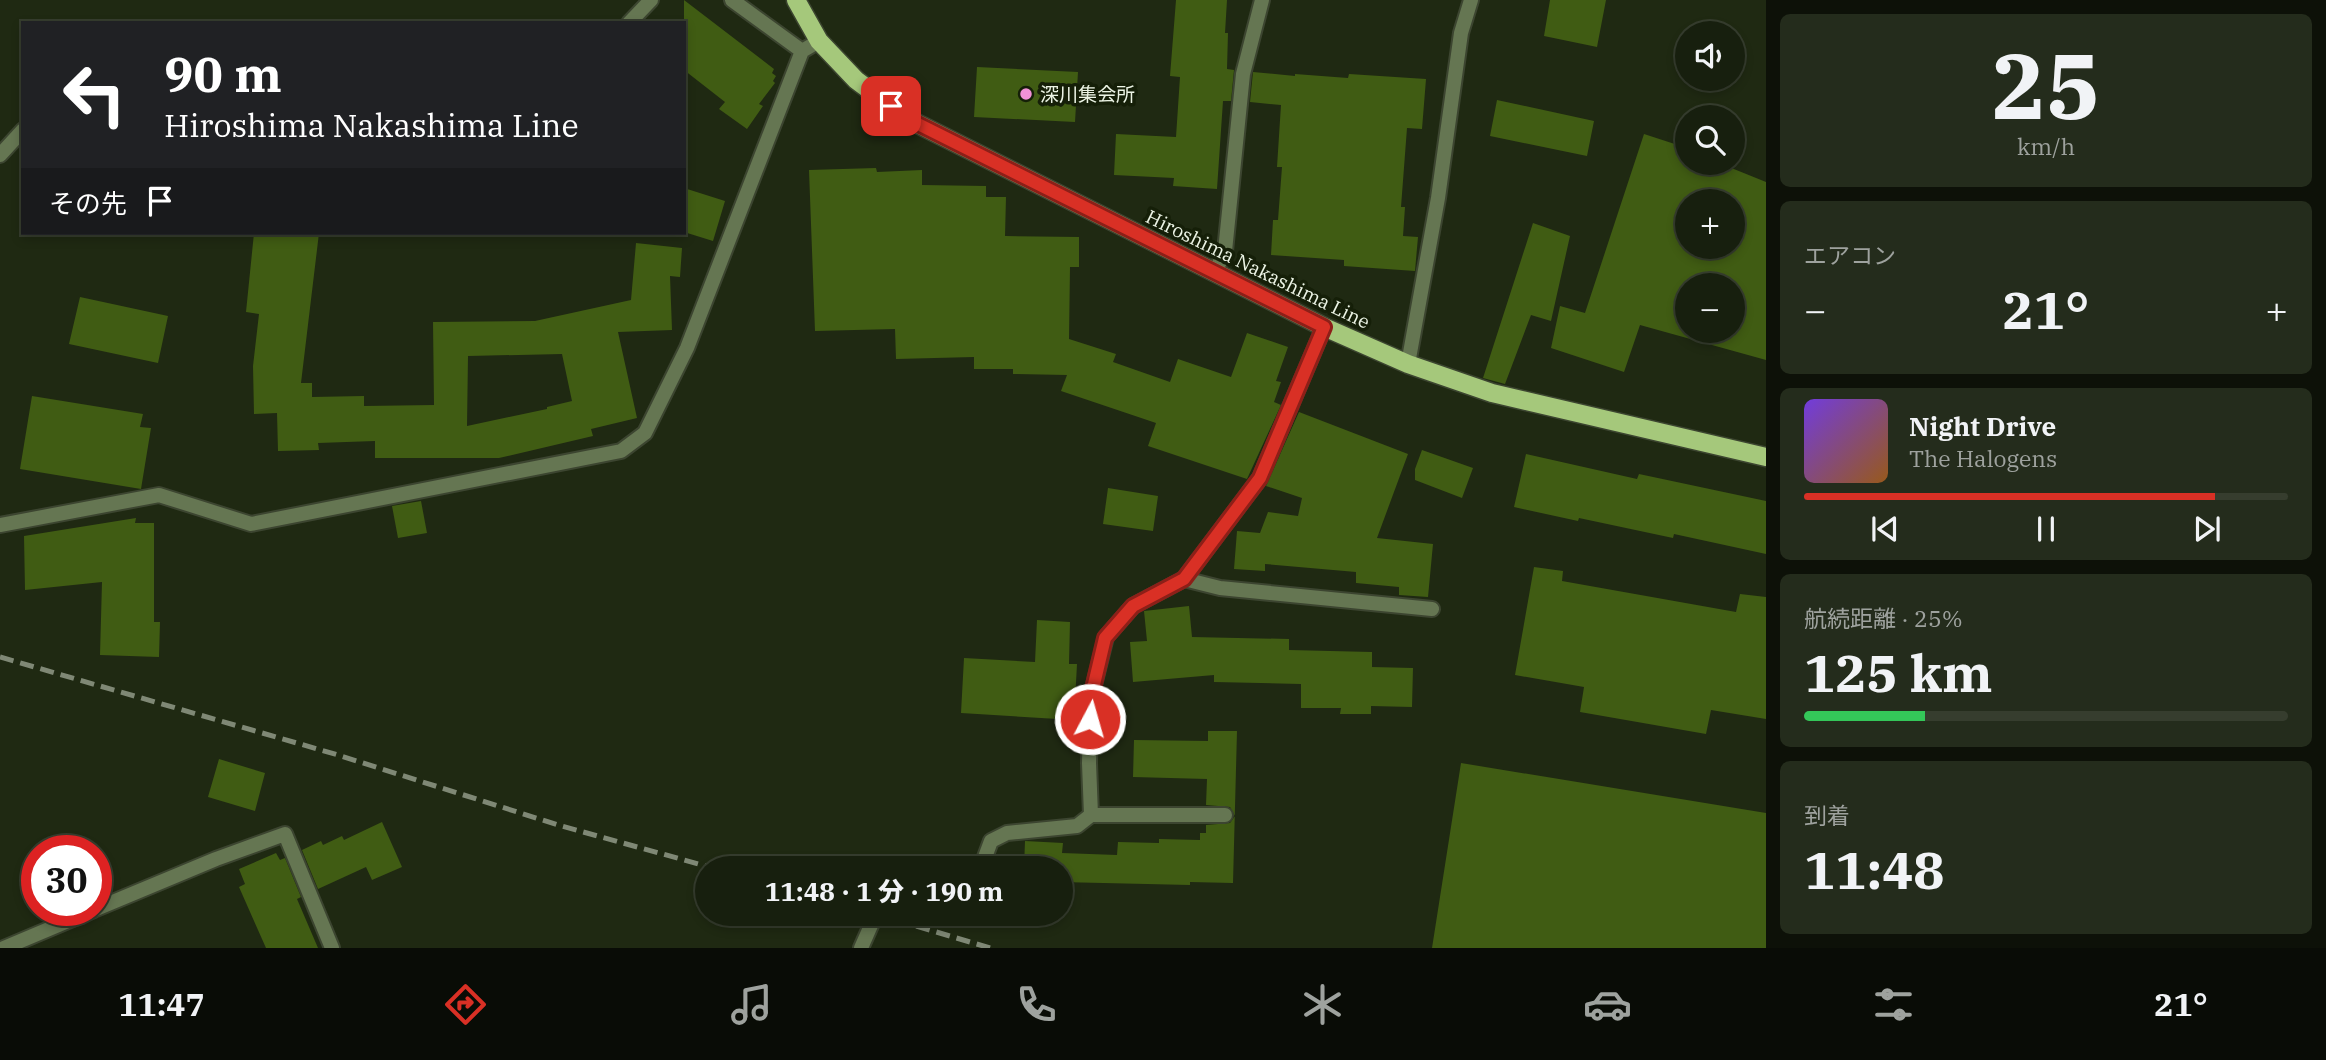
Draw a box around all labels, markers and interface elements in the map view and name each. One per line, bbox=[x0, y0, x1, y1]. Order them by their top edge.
map controls bbox=[1675, 21, 1745, 343]
button: sound bbox=[1675, 21, 1745, 91]
text: 25 bbox=[1991, 26, 2101, 144]
text: 90 m bbox=[164, 42, 282, 105]
icon: left bbox=[49, 49, 140, 140]
pin bbox=[861, 76, 921, 136]
place label: 深川集会所 bbox=[1040, 82, 1135, 106]
marker: 深川集会所 bbox=[1018, 86, 1034, 102]
icon: arrive bbox=[872, 87, 910, 125]
text: Hiroshima Nakashima Line bbox=[164, 104, 579, 146]
button: search bbox=[1675, 105, 1745, 175]
text: km/h bbox=[2017, 131, 2075, 161]
icon: arrive bbox=[141, 182, 179, 220]
text: その先 bbox=[49, 186, 127, 220]
button: + bbox=[1675, 189, 1745, 259]
street label: Hiroshima Nakashima Line bbox=[1142, 204, 1374, 334]
text: エアコン bbox=[1804, 240, 1896, 270]
button: − bbox=[1675, 273, 1745, 343]
text: 21° bbox=[2003, 276, 2089, 343]
text: − bbox=[1804, 285, 1827, 334]
text: + bbox=[2265, 285, 2288, 334]
text: Night Drive bbox=[1909, 409, 2056, 443]
text: The Halogens bbox=[1909, 443, 2057, 473]
icon: previous bbox=[1866, 510, 1904, 548]
icon: pause bbox=[2027, 510, 2065, 548]
icon: next bbox=[2188, 510, 2226, 548]
text: 航続距離 · 25% bbox=[1804, 603, 1963, 633]
text: 125 km bbox=[1804, 639, 1993, 706]
position arrow bbox=[1053, 682, 1127, 756]
text: 到着 bbox=[1804, 800, 1850, 830]
speed limit sign: 30 bbox=[21, 835, 112, 926]
text: 11:48 bbox=[1804, 836, 1945, 903]
text: 11:48 · 1 分 · 190 m bbox=[765, 874, 1003, 908]
icon: directions bbox=[441, 980, 490, 1029]
icon: music bbox=[727, 980, 776, 1029]
icon: phone bbox=[1012, 980, 1061, 1029]
icon: climate bbox=[1298, 980, 1347, 1029]
icon: car bbox=[1583, 980, 1632, 1029]
icon: filters bbox=[1869, 980, 1918, 1029]
text: 11:47 bbox=[118, 983, 205, 1025]
text: 21° bbox=[2154, 983, 2208, 1025]

